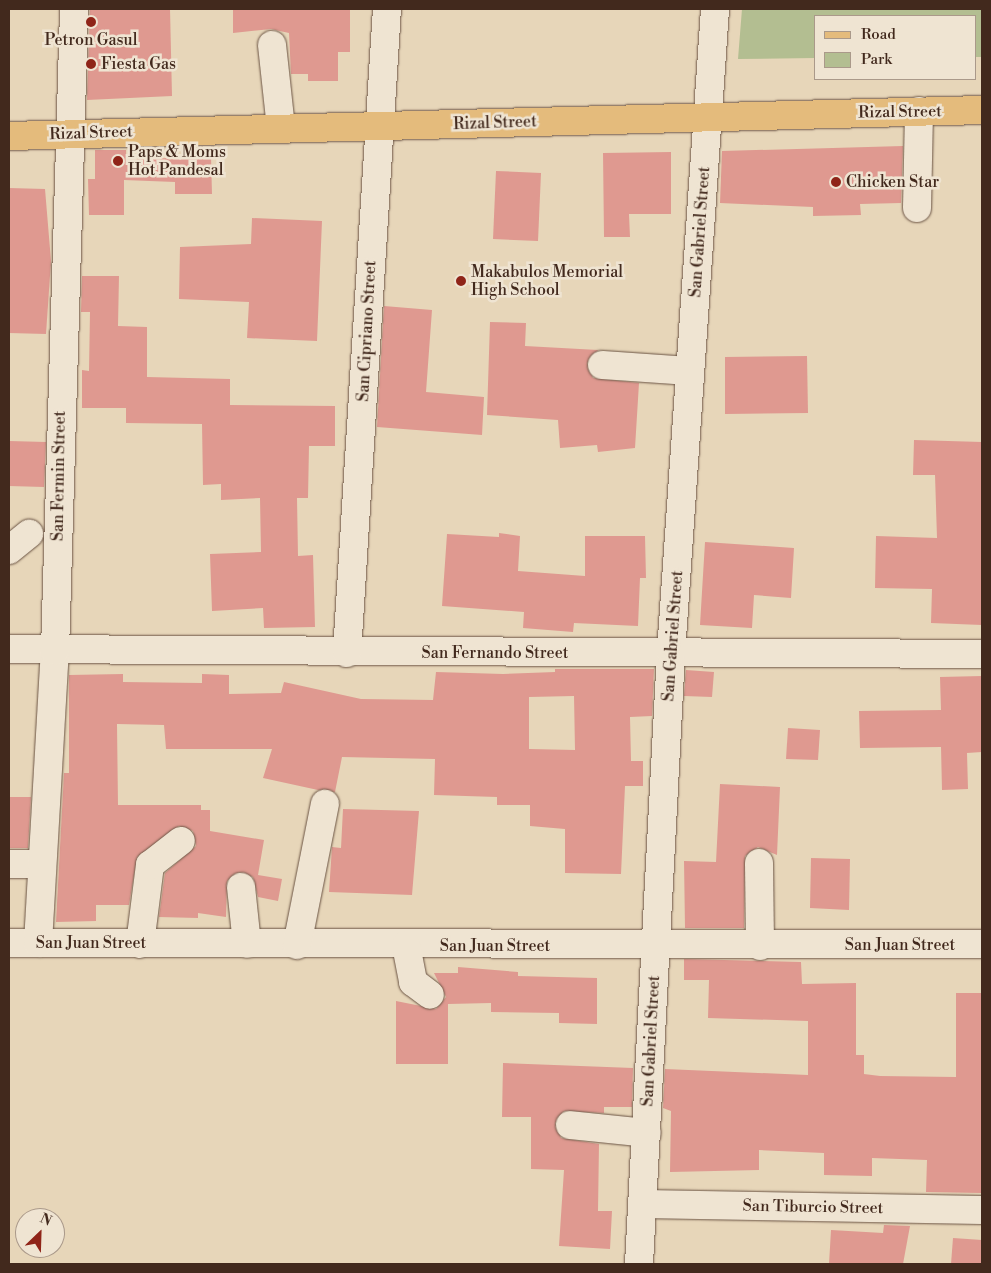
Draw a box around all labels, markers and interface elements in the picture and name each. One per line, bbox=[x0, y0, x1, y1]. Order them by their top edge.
legend bbox=[814, 15, 976, 80]
marker: Petron Gasul bbox=[85, 16, 97, 28]
text: Road bbox=[861, 25, 896, 44]
place label: Petron Gasul bbox=[45, 30, 137, 50]
text: Park bbox=[861, 50, 892, 69]
place label: Fiesta Gas bbox=[101, 54, 176, 74]
marker: Fiesta Gas bbox=[85, 58, 97, 70]
street label: Rizal Street bbox=[858, 102, 942, 122]
street label: Rizal Street bbox=[453, 112, 537, 134]
street label: Rizal Street bbox=[49, 122, 133, 144]
place label: Paps & Moms Hot Pandesal bbox=[128, 142, 226, 180]
marker: Paps & Moms Hot Pandesal bbox=[112, 155, 124, 167]
street label: San Gabriel Street bbox=[686, 166, 714, 298]
place label: Chicken Star bbox=[846, 172, 939, 192]
marker: Chicken Star bbox=[830, 176, 842, 188]
street label: San Cipriano Street bbox=[354, 260, 380, 402]
place label: Makabulos Memorial High School bbox=[471, 262, 623, 300]
marker: Makabulos Memorial High School bbox=[455, 275, 467, 287]
street label: San Fermin Street bbox=[48, 411, 70, 541]
street label: San Gabriel Street bbox=[659, 570, 687, 702]
street label: San Fernando Street bbox=[422, 643, 568, 663]
street label: San Juan Street bbox=[36, 933, 146, 953]
street label: San Juan Street bbox=[845, 935, 955, 955]
street label: San Juan Street bbox=[440, 936, 550, 956]
street label: San Gabriel Street bbox=[638, 975, 664, 1107]
street label: San Tiburcio Street bbox=[743, 1196, 883, 1218]
north arrow bbox=[15, 1208, 65, 1258]
text: N bbox=[37, 1210, 54, 1231]

